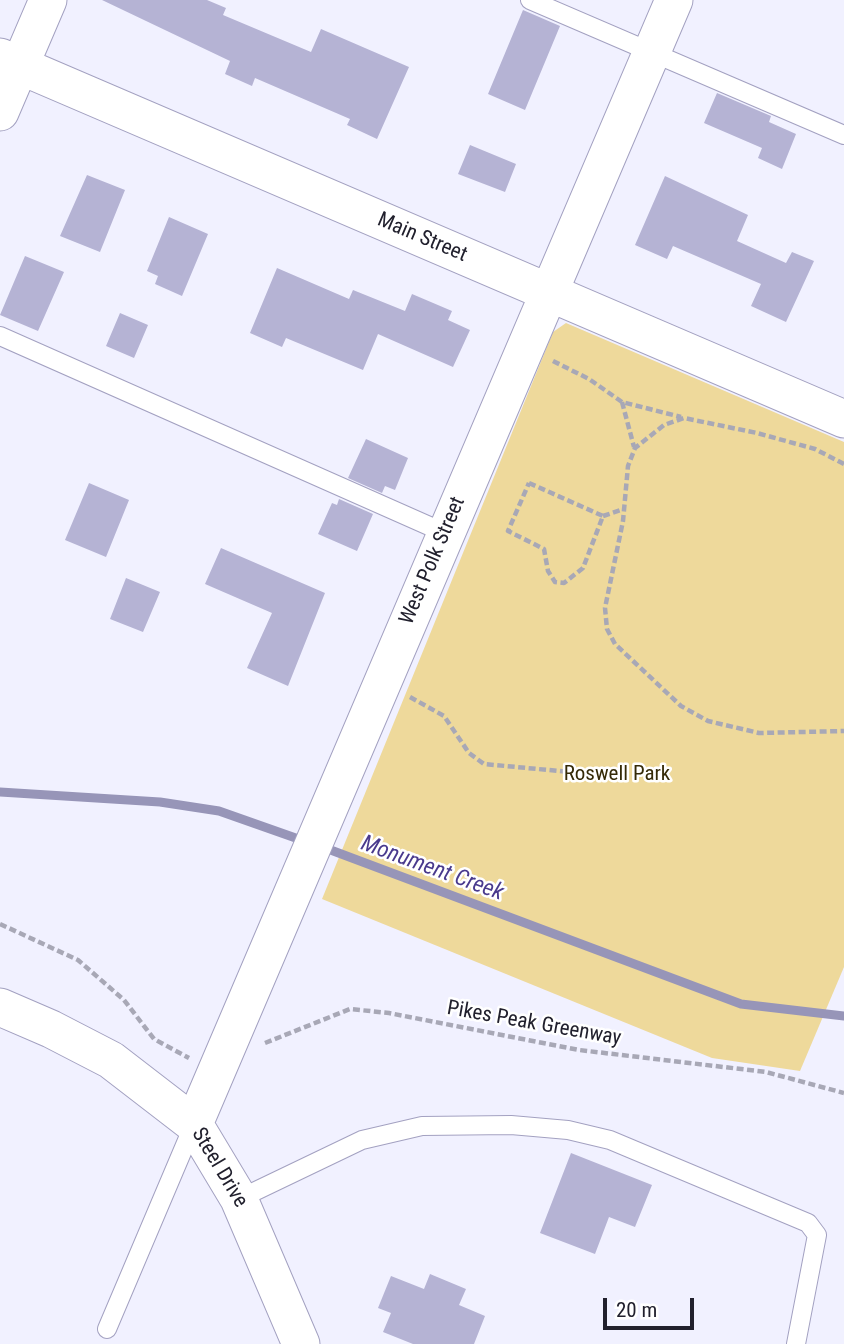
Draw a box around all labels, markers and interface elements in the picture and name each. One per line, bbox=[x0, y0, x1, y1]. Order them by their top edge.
street label: Main Street bbox=[373, 208, 471, 268]
street label: West Polk Street bbox=[395, 493, 471, 629]
park label: Roswell Park bbox=[564, 762, 670, 788]
water label: Monument Creek bbox=[357, 830, 507, 908]
street label: Pikes Peak Greenway bbox=[445, 996, 623, 1052]
street label: Steel Drive bbox=[185, 1124, 253, 1212]
scale bar bbox=[606, 1284, 697, 1328]
text: 20 m bbox=[616, 1298, 657, 1322]

